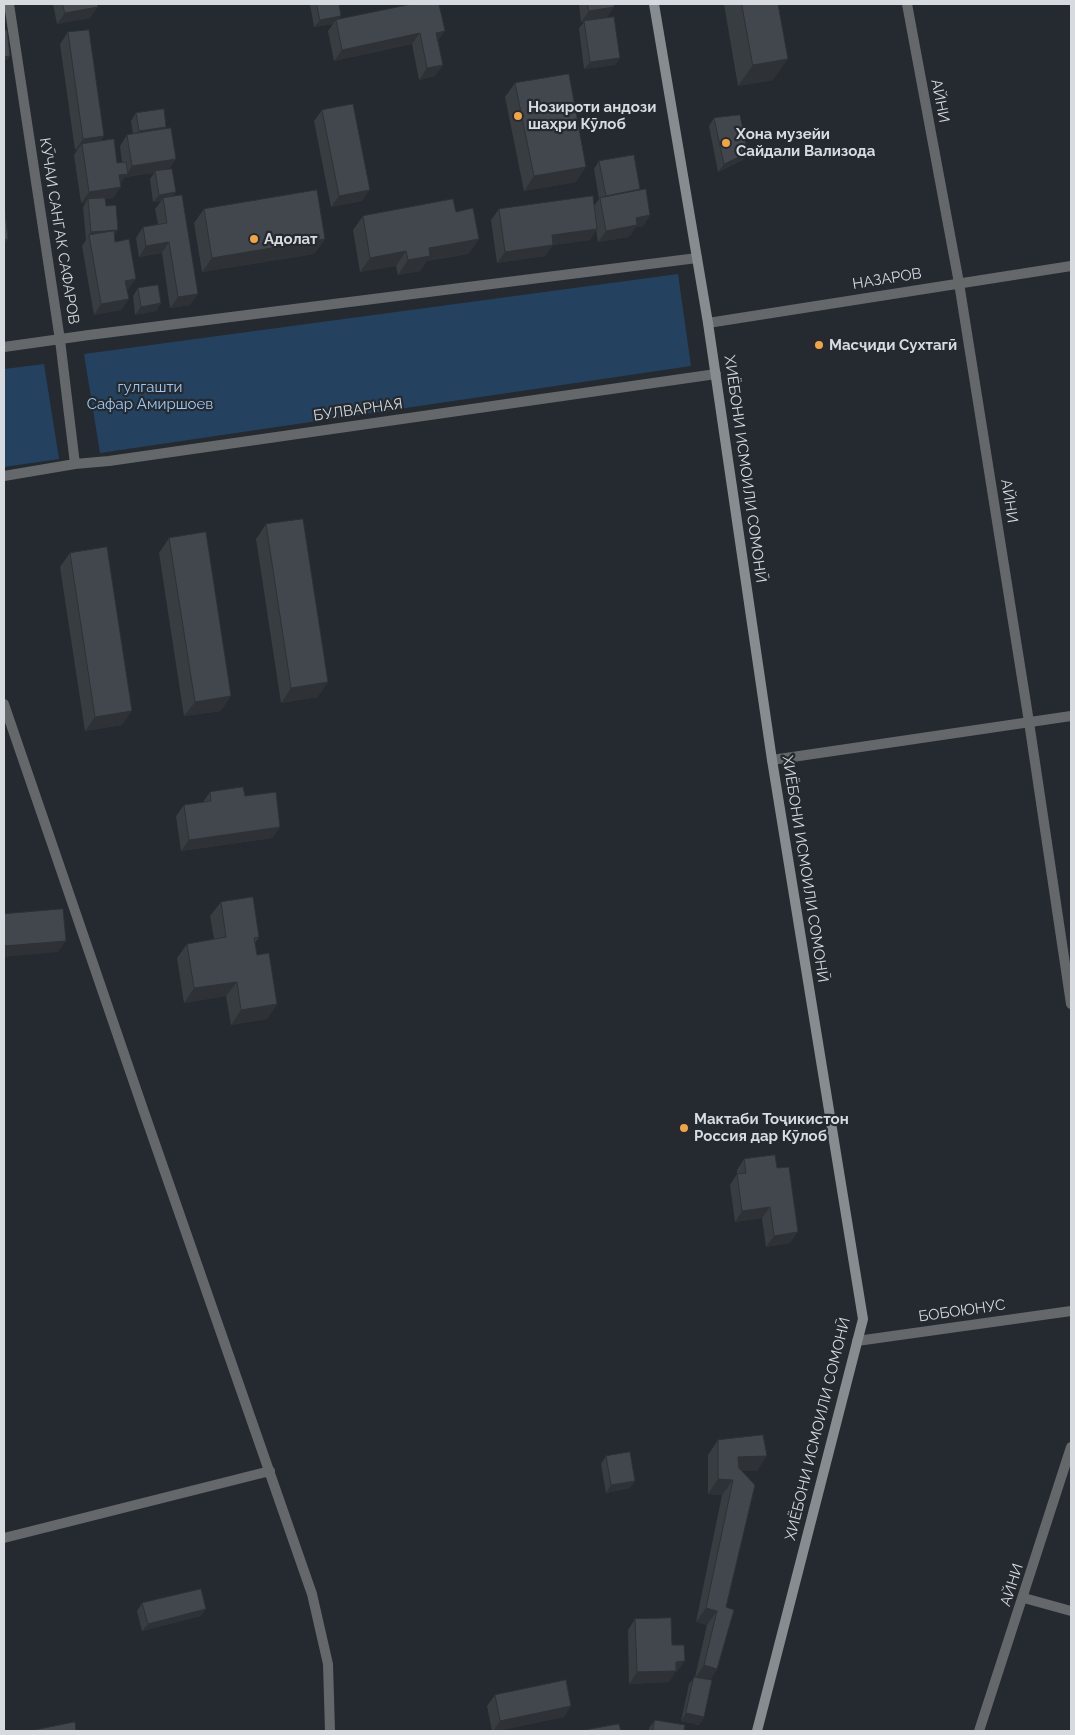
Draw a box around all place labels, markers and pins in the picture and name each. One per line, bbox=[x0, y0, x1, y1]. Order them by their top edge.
place label: Нозироти андози шаҳри Кӯлоб bbox=[528, 98, 656, 133]
marker: Нозироти андози шаҳри Кӯлоб bbox=[512, 110, 524, 122]
place label: Хона музейи Сайдали Вализода bbox=[736, 125, 875, 160]
marker: Хона музейи Сайдали Вализода bbox=[720, 137, 732, 149]
place label: Адолат bbox=[264, 230, 318, 248]
marker: Адолат bbox=[248, 233, 260, 245]
place label: Масҷиди Сухтагӣ bbox=[829, 336, 957, 354]
marker: Масҷиди Сухтагӣ bbox=[813, 339, 825, 351]
place label: Мактаби Тоҷикистон Россия дар Кӯлоб bbox=[694, 1110, 849, 1145]
marker: Мактаби Тоҷикистон Россия дар Кӯлоб bbox=[678, 1122, 690, 1134]

